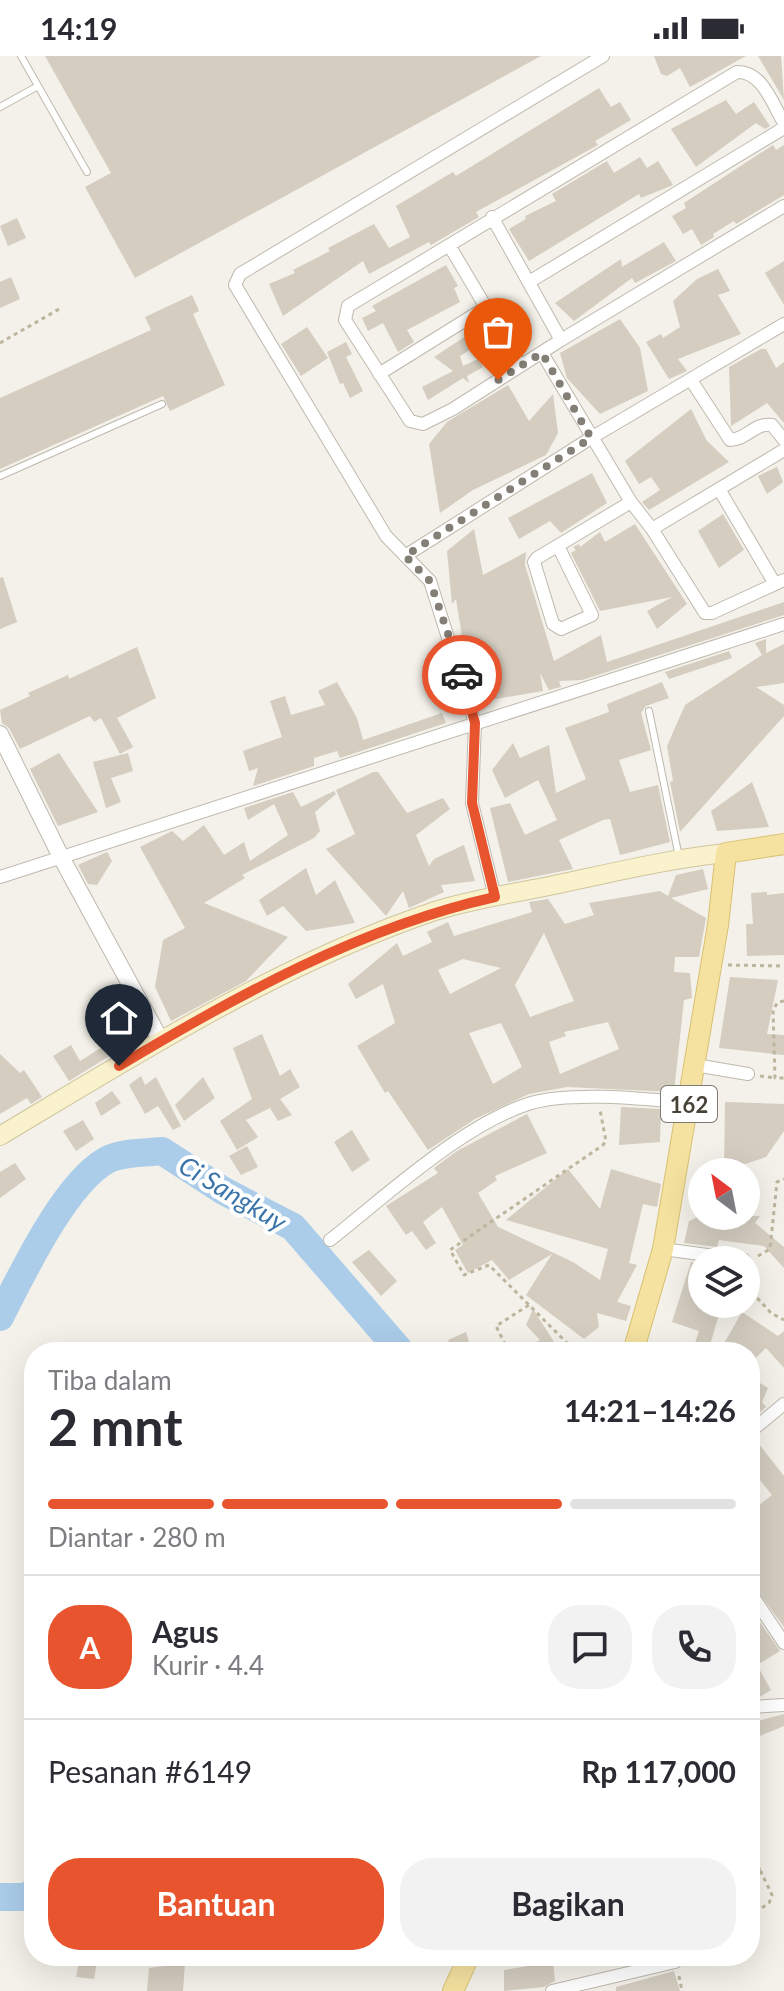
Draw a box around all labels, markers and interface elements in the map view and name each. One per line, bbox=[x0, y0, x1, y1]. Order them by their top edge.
text: 14:19 bbox=[40, 10, 117, 46]
pin bbox=[464, 298, 532, 380]
icon: bag bbox=[476, 310, 520, 354]
courier bbox=[422, 635, 502, 715]
icon: car bbox=[440, 653, 484, 697]
pin bbox=[85, 984, 153, 1066]
icon: home bbox=[97, 996, 141, 1040]
road number: 162 bbox=[661, 1086, 717, 1122]
water label: Ci Sangkuy bbox=[173, 1148, 293, 1238]
north arrow bbox=[688, 1158, 760, 1230]
map controls bbox=[688, 1158, 760, 1318]
button: layers bbox=[688, 1246, 760, 1318]
text: Tiba dalam bbox=[48, 1364, 172, 1396]
text: 14:21–14:26 bbox=[564, 1392, 736, 1428]
text: 2 mnt bbox=[48, 1395, 183, 1457]
text: Diantar · 280 m bbox=[48, 1521, 226, 1553]
button: chat bbox=[548, 1605, 632, 1689]
button: phone bbox=[652, 1605, 736, 1689]
text: Agus bbox=[152, 1613, 219, 1649]
text: A bbox=[80, 1629, 100, 1665]
text: Kurir · 4.4 bbox=[152, 1649, 264, 1681]
text: Pesanan #6149 bbox=[48, 1753, 252, 1789]
text: Rp 117,000 bbox=[581, 1753, 736, 1789]
button: Bantuan bbox=[48, 1858, 384, 1950]
button: Bagikan bbox=[400, 1858, 736, 1950]

